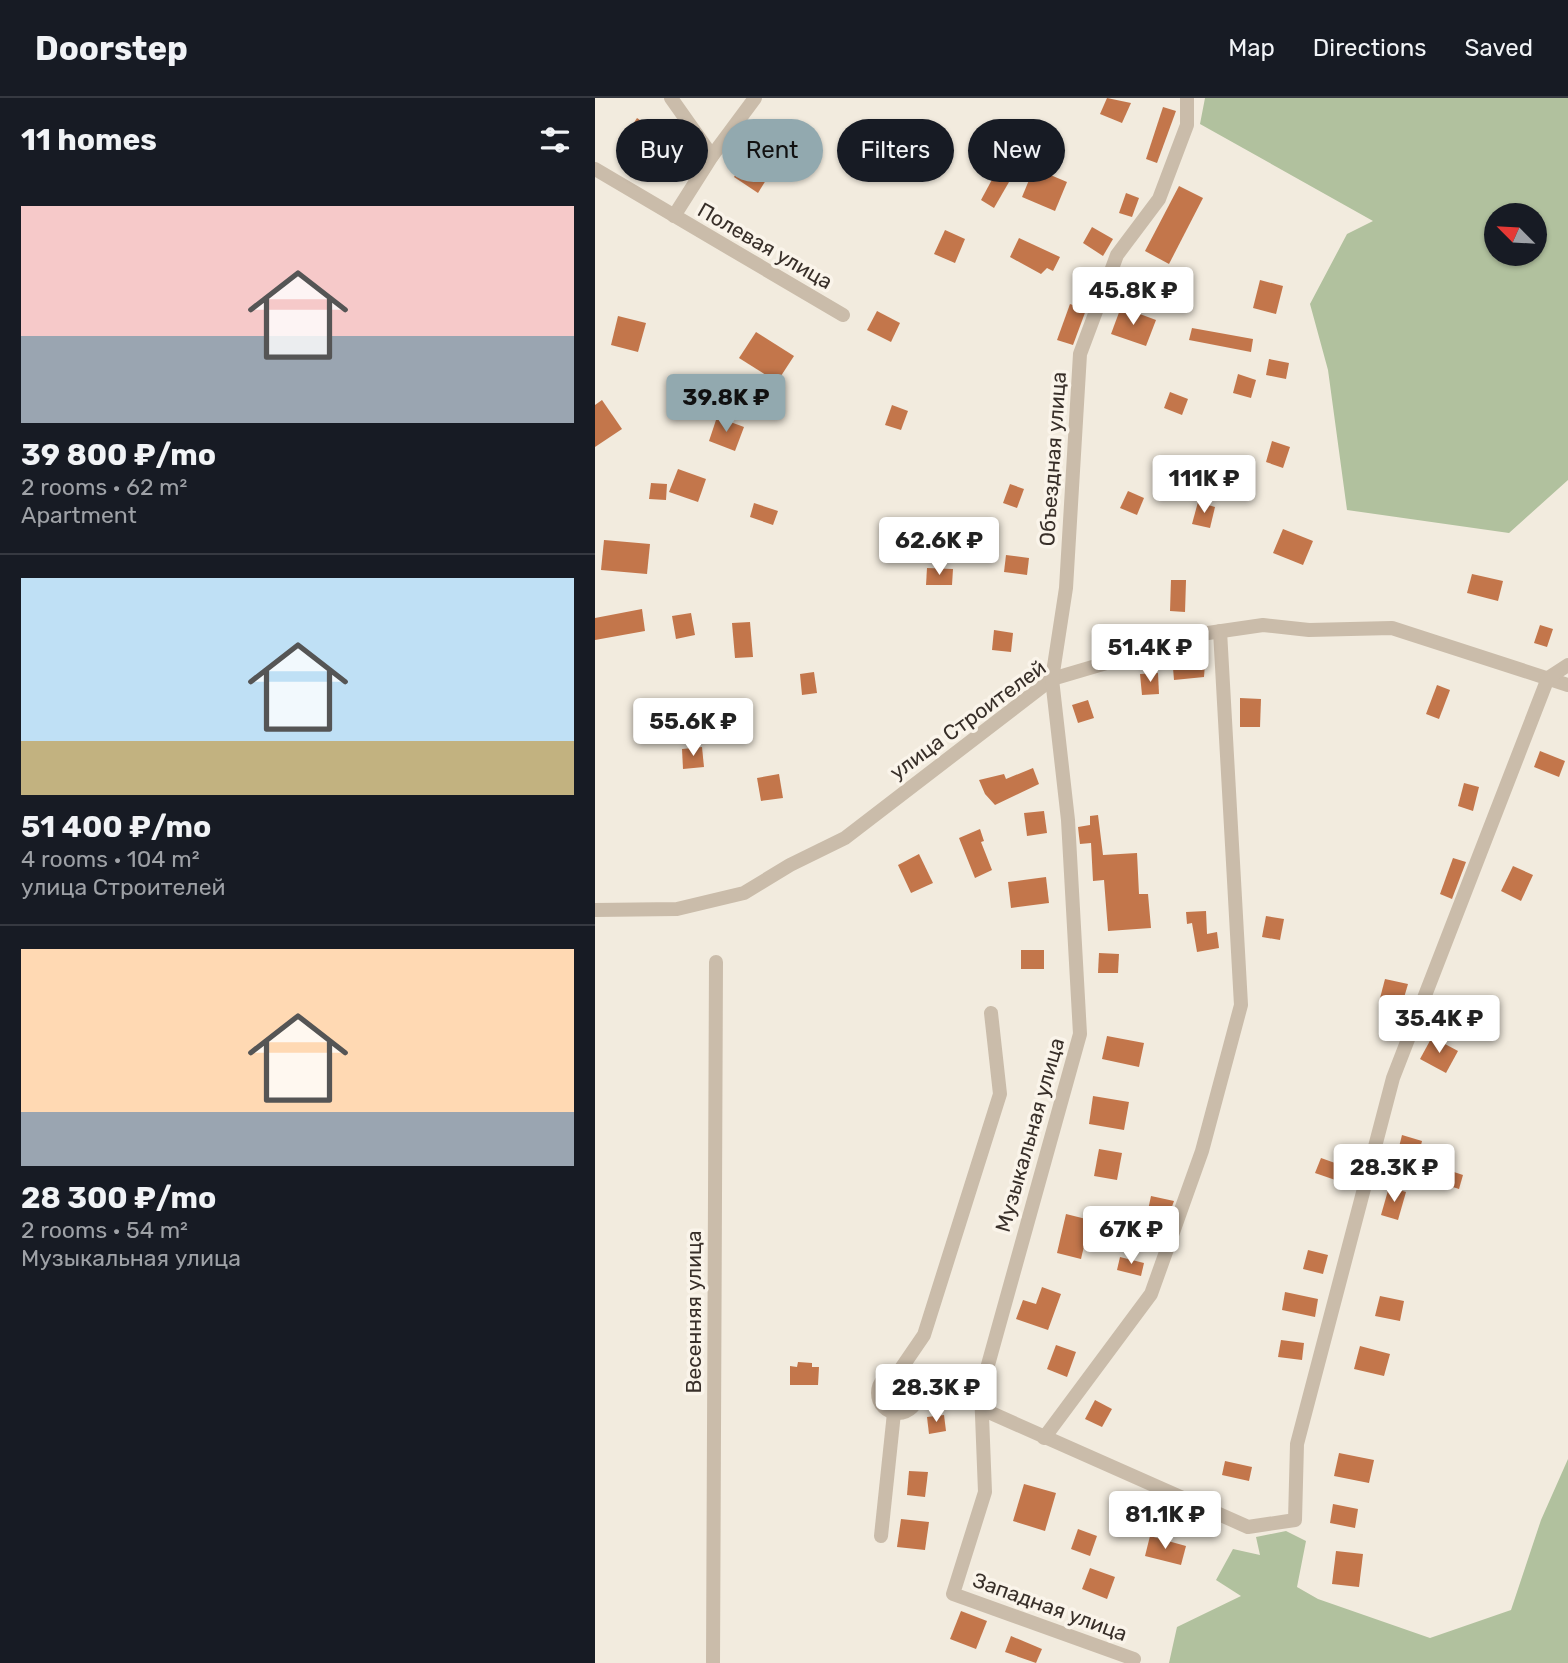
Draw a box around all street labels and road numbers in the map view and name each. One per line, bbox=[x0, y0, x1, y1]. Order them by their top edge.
street label: Полевая улица bbox=[694, 197, 837, 294]
street label: Объездная улица bbox=[1034, 371, 1071, 547]
street label: улица Строителей bbox=[885, 655, 1051, 785]
street label: Музыкальная улица bbox=[990, 1035, 1069, 1235]
street label: Весенняя улица bbox=[681, 1230, 706, 1394]
street label: Западная улица bbox=[969, 1567, 1131, 1646]

